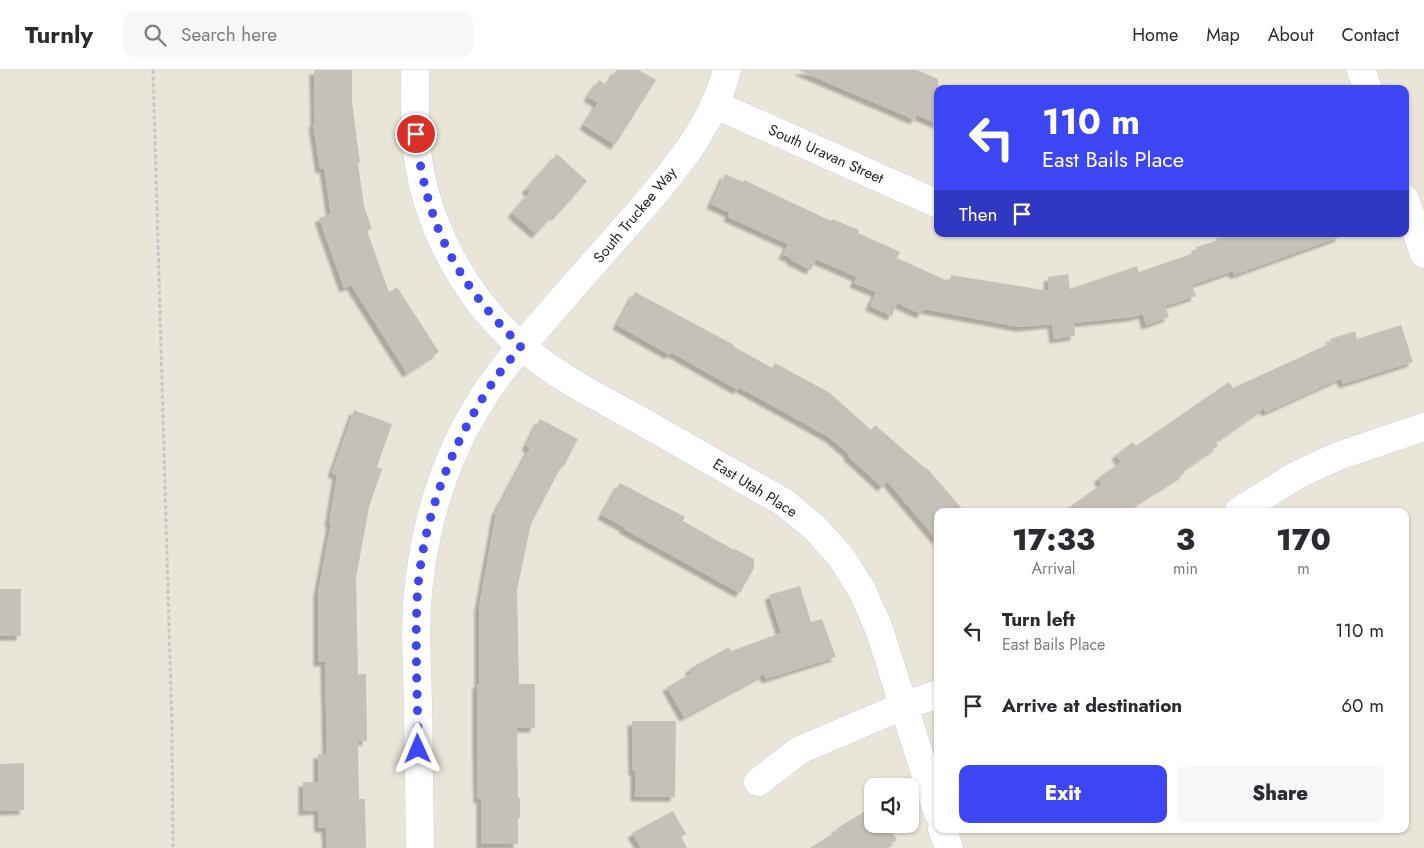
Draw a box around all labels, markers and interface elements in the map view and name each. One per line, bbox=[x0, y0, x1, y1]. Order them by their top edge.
search box bbox=[123, 12, 473, 57]
text: Turnly bbox=[25, 17, 93, 52]
icon: search bbox=[141, 21, 169, 49]
text: Search here bbox=[181, 21, 277, 48]
text: Home bbox=[1132, 22, 1178, 48]
text: Map bbox=[1206, 22, 1240, 48]
text: About bbox=[1268, 22, 1313, 48]
text: Contact bbox=[1341, 22, 1399, 48]
text: 110 m bbox=[1042, 97, 1140, 147]
icon: left bbox=[959, 105, 1024, 170]
pin bbox=[395, 113, 437, 155]
street label: South Uravan Street bbox=[765, 119, 887, 189]
icon: arrive bbox=[402, 120, 430, 148]
text: East Bails Place bbox=[1042, 143, 1184, 175]
street label: South Truckee Way bbox=[588, 162, 682, 268]
icon: arrive bbox=[1008, 200, 1036, 228]
text: Then bbox=[959, 201, 998, 228]
street label: East Utah Place bbox=[708, 453, 802, 523]
text: 17:33 bbox=[1012, 518, 1095, 561]
text: 3 bbox=[1176, 518, 1195, 561]
text: 170 bbox=[1276, 518, 1331, 561]
text: Arrival bbox=[1031, 557, 1076, 580]
text: min bbox=[1173, 557, 1198, 580]
text: m bbox=[1297, 557, 1310, 580]
text: Turn left bbox=[1002, 606, 1075, 633]
icon: left bbox=[959, 617, 987, 645]
text: 110 m bbox=[1335, 617, 1384, 644]
text: East Bails Place bbox=[1002, 633, 1105, 656]
icon: arrive bbox=[959, 692, 987, 720]
text: Arrive at destination bbox=[1002, 692, 1182, 719]
text: 60 m bbox=[1341, 692, 1384, 719]
position arrow bbox=[391, 722, 443, 774]
button: Exit bbox=[959, 765, 1167, 823]
button: Share bbox=[1177, 765, 1384, 823]
map controls bbox=[864, 778, 919, 833]
button: sound bbox=[864, 778, 919, 833]

